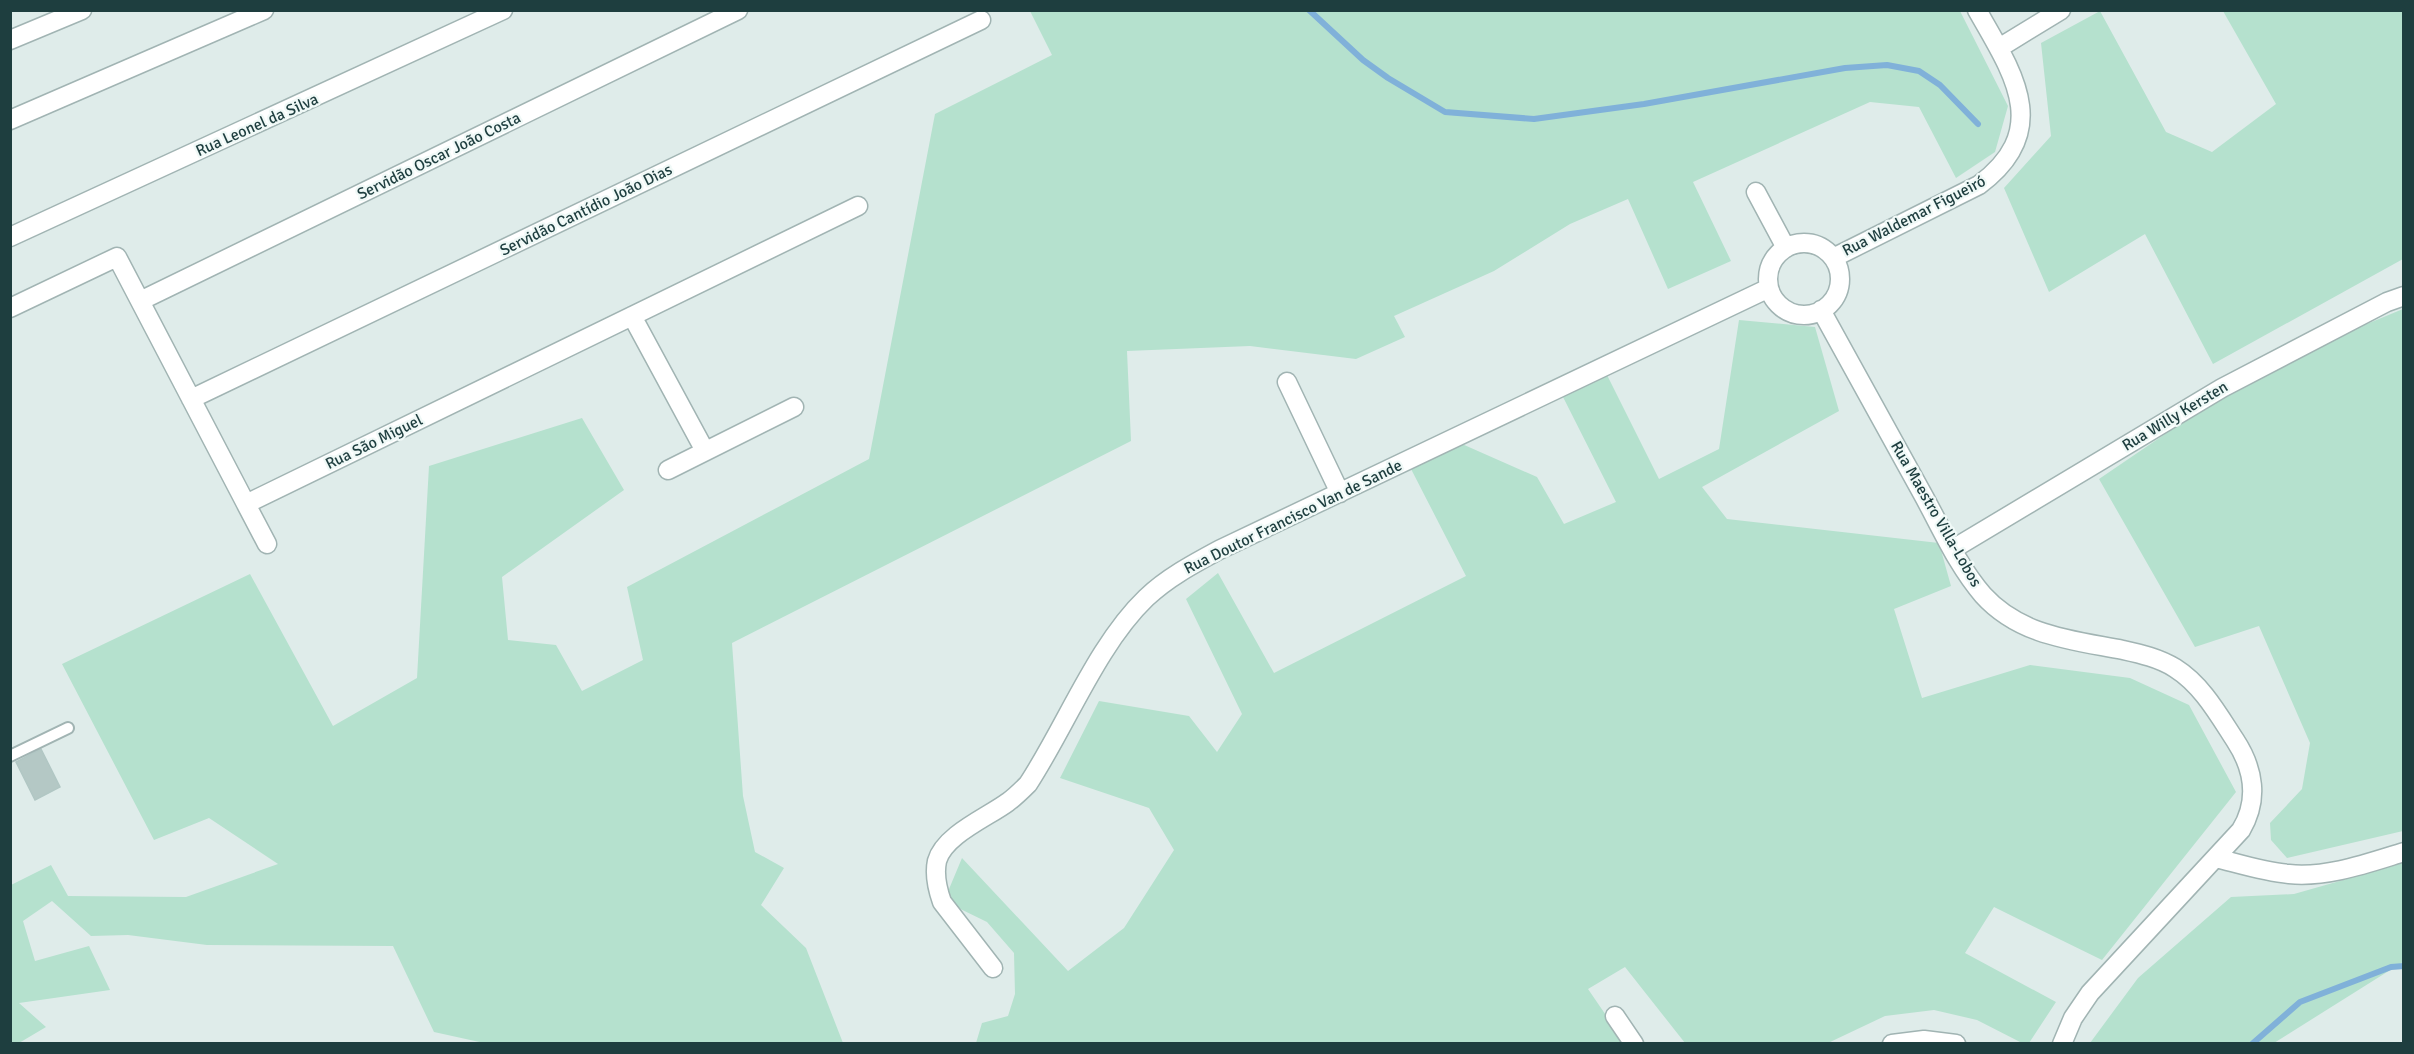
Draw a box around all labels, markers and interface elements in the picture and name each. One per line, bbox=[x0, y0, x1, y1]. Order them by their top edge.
street label: Rua Leonel da Silva bbox=[193, 89, 321, 161]
street label: Servidão Oscar João Costa bbox=[354, 108, 524, 204]
street label: Servidão Cantídio João Dias bbox=[497, 160, 675, 260]
street label: Rua Waldemar Figueiró bbox=[1839, 171, 1989, 261]
street label: Rua Willy Kersten bbox=[2118, 377, 2232, 455]
street label: Rua São Miguel bbox=[322, 410, 426, 474]
street label: Rua Maestro Villa-Lobos bbox=[1886, 437, 1986, 591]
street label: Rua Doutor Francisco Van de Sande bbox=[1181, 455, 1405, 579]

